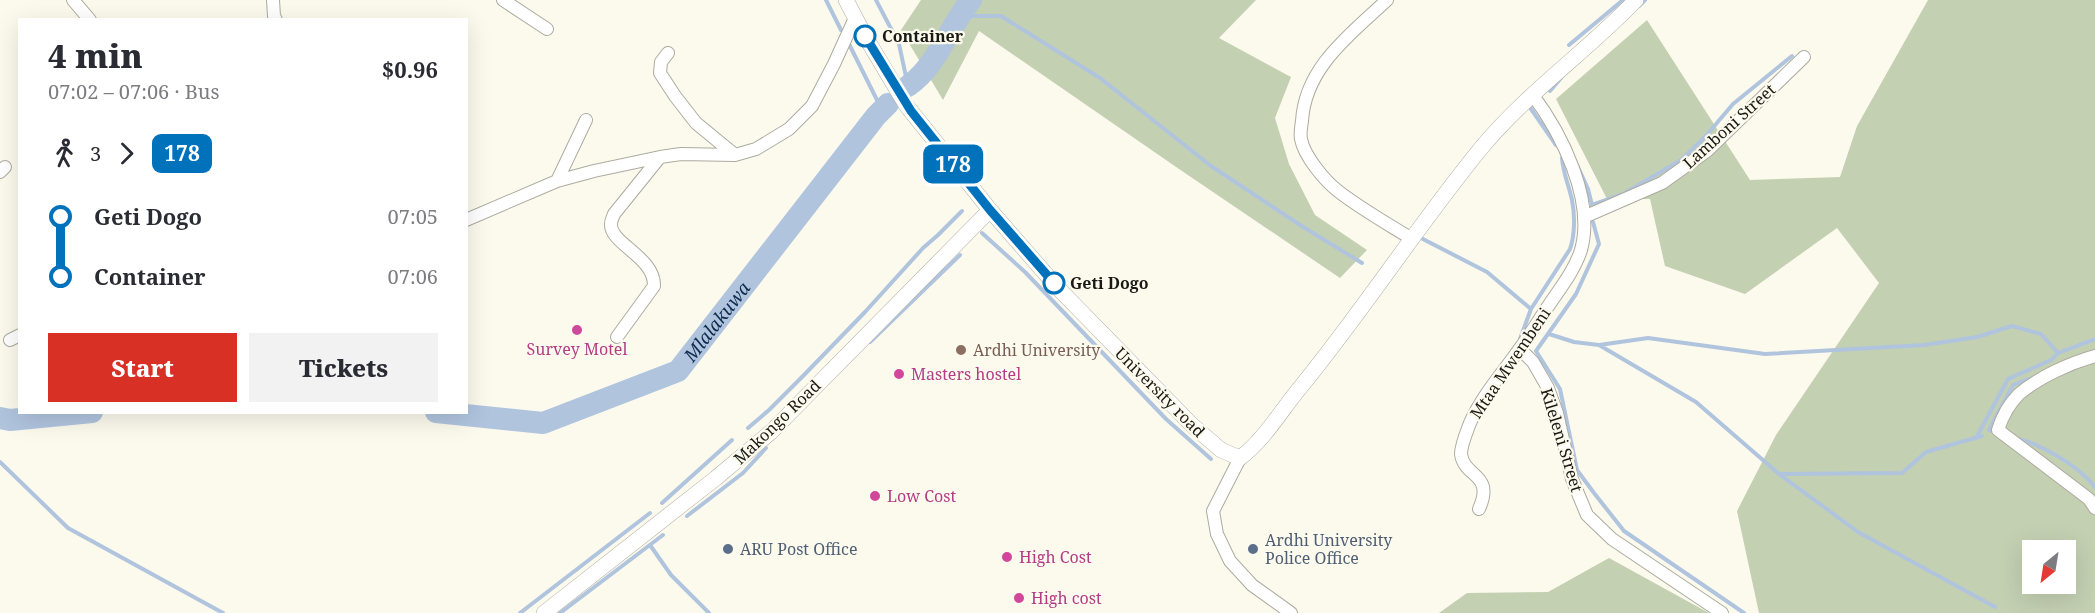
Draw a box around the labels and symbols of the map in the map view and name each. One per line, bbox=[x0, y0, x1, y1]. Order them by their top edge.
marker: Container bbox=[854, 25, 876, 47]
place label: Container bbox=[882, 25, 964, 47]
street label: Lamboni Street bbox=[1678, 78, 1780, 173]
line badge: 178 bbox=[918, 144, 988, 184]
marker: Geti Dogo bbox=[1043, 272, 1065, 294]
place label: Geti Dogo bbox=[1070, 272, 1149, 294]
water label: Mlalakuwa bbox=[677, 276, 755, 367]
street label: Mtaa Mwembeni bbox=[1465, 303, 1555, 423]
marker: Survey Motel bbox=[570, 323, 584, 337]
place label: Survey Motel bbox=[527, 338, 627, 360]
place label: Ardhi University bbox=[973, 339, 1101, 361]
street label: University road bbox=[1110, 342, 1210, 442]
marker: Ardhi University bbox=[954, 343, 968, 357]
place label: Masters hostel bbox=[911, 363, 1021, 385]
marker: Masters hostel bbox=[892, 367, 906, 381]
street label: Makongo Road bbox=[729, 375, 825, 469]
street label: Kileleni Street bbox=[1536, 385, 1588, 495]
place label: Low Cost bbox=[887, 485, 956, 507]
marker: Low Cost bbox=[868, 489, 882, 503]
place label: Ardhi University Police Office bbox=[1265, 529, 1393, 569]
place label: ARU Post Office bbox=[740, 538, 858, 560]
north arrow bbox=[2022, 540, 2076, 594]
marker: ARU Post Office bbox=[721, 542, 735, 556]
marker: Ardhi University Police Office bbox=[1246, 542, 1260, 556]
place label: High Cost bbox=[1019, 546, 1092, 568]
marker: High Cost bbox=[1000, 550, 1014, 564]
place label: High cost bbox=[1031, 587, 1102, 609]
marker: High cost bbox=[1012, 591, 1026, 605]

